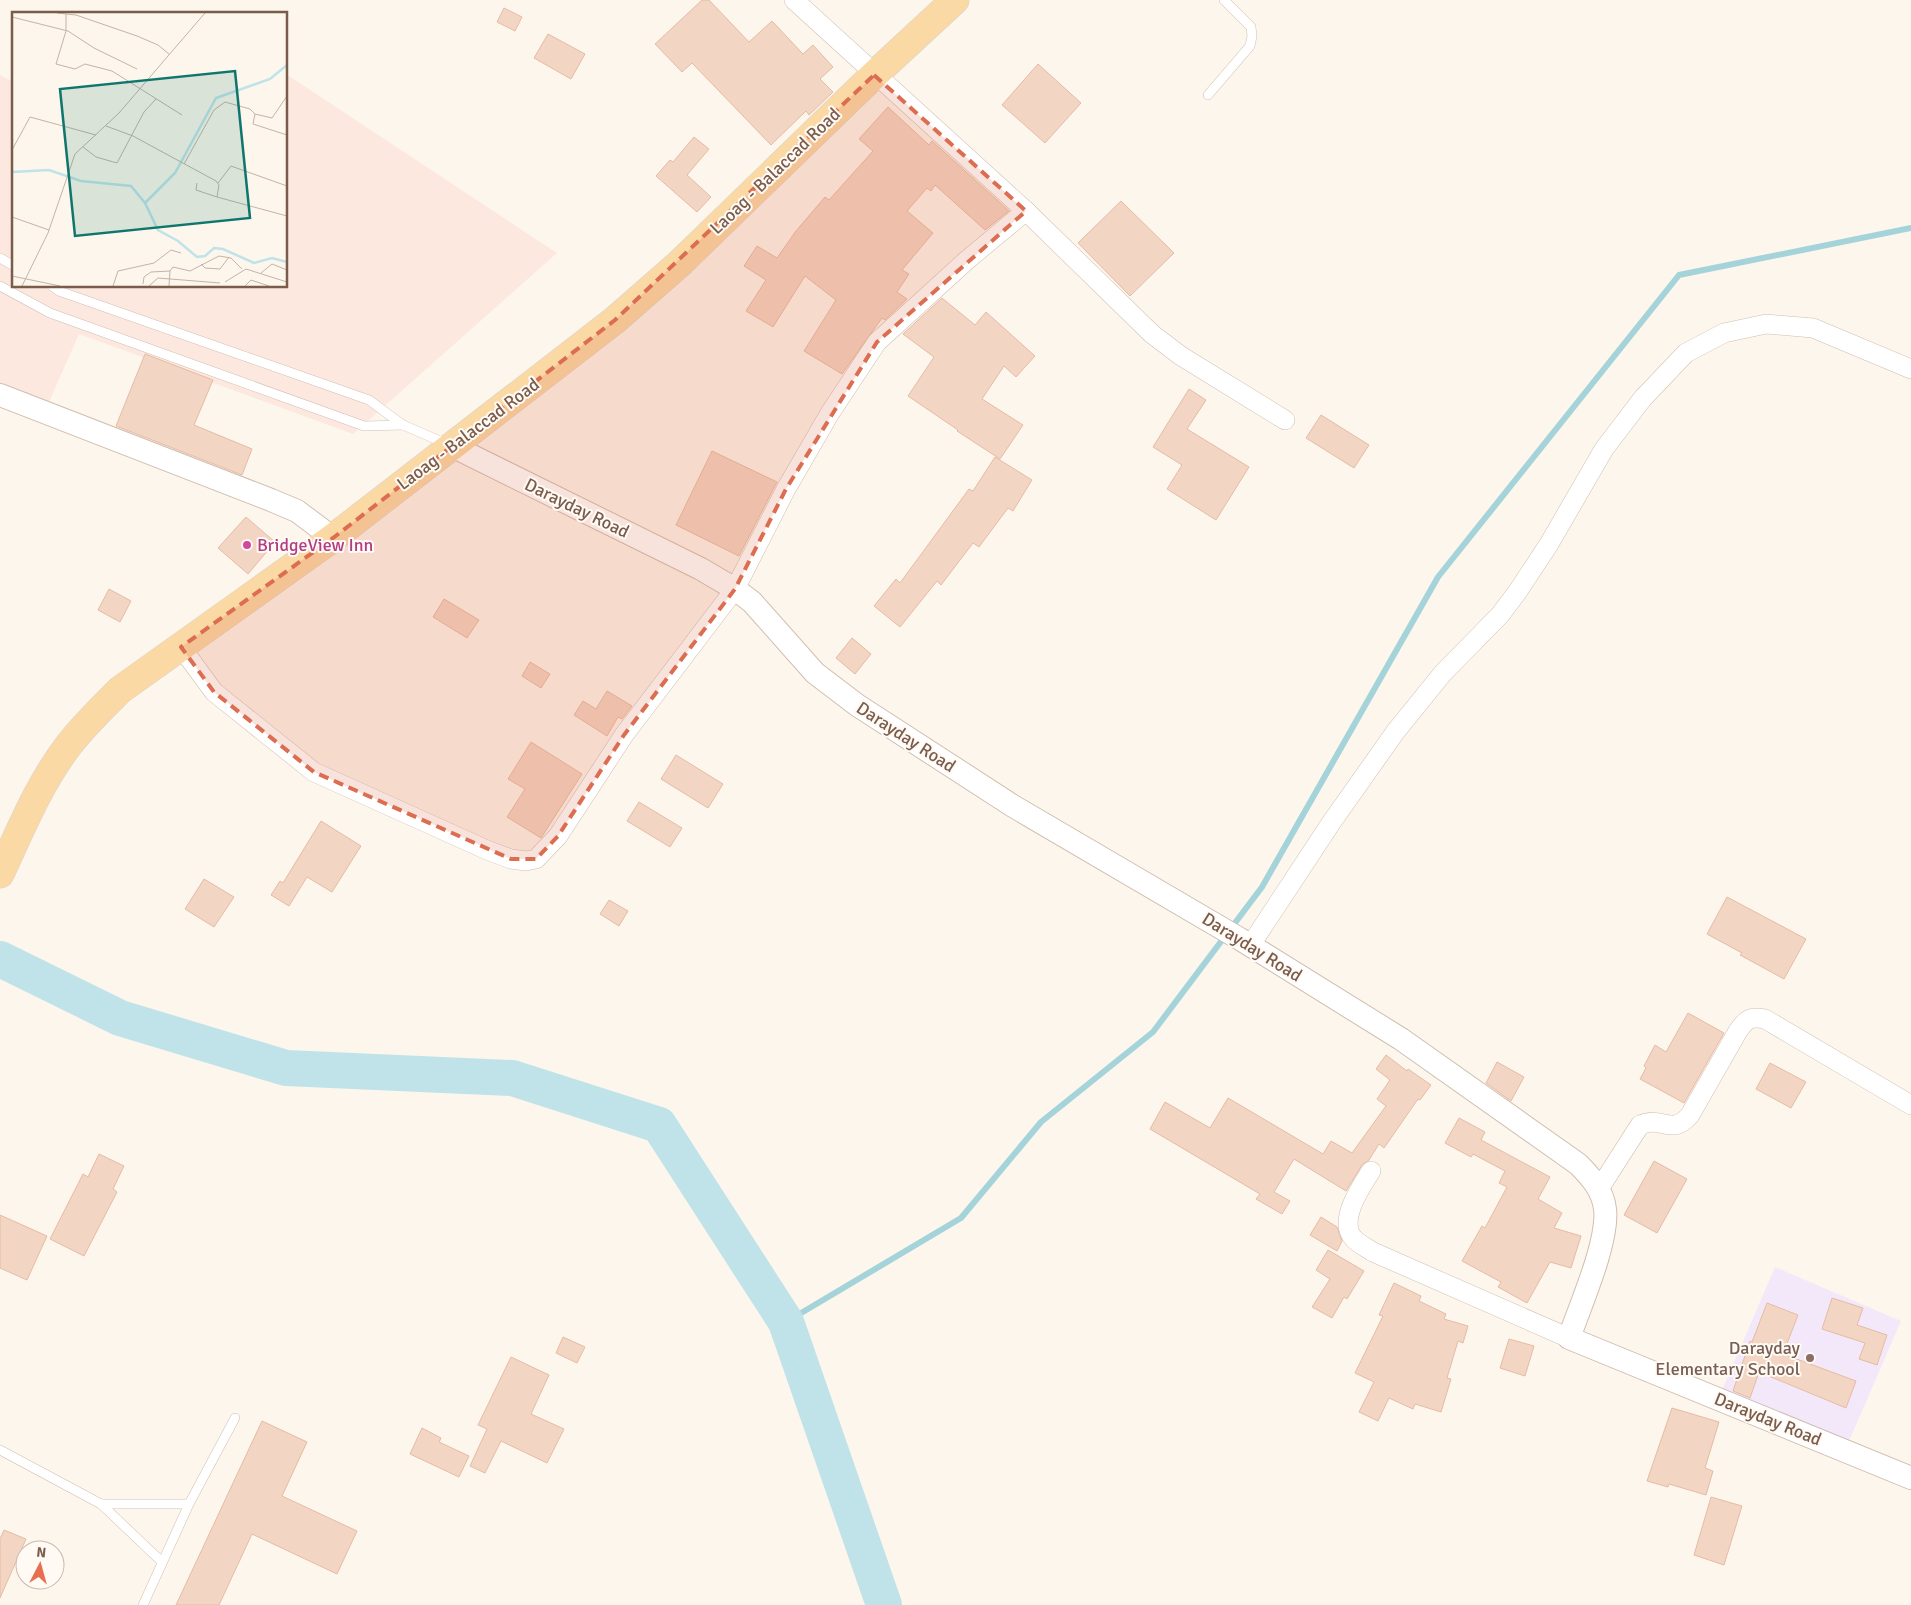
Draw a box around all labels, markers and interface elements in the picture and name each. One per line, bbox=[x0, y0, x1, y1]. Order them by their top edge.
inset map bbox=[12, 12, 288, 288]
street label: Laoag - Balaccad Road bbox=[705, 103, 845, 239]
street label: Laoag - Balaccad Road bbox=[392, 373, 544, 495]
street label: Darayday Road bbox=[521, 473, 633, 543]
place label: BridgeView Inn bbox=[257, 534, 373, 556]
marker: BridgeView Inn bbox=[241, 539, 253, 551]
street label: Darayday Road bbox=[852, 697, 960, 777]
street label: Darayday Road bbox=[1198, 908, 1306, 986]
place label: Darayday Elementary School bbox=[1655, 1337, 1801, 1380]
marker: Darayday Elementary School bbox=[1804, 1352, 1816, 1364]
street label: Darayday Road bbox=[1711, 1388, 1825, 1450]
north arrow bbox=[15, 1540, 65, 1590]
text: N bbox=[36, 1544, 47, 1562]

